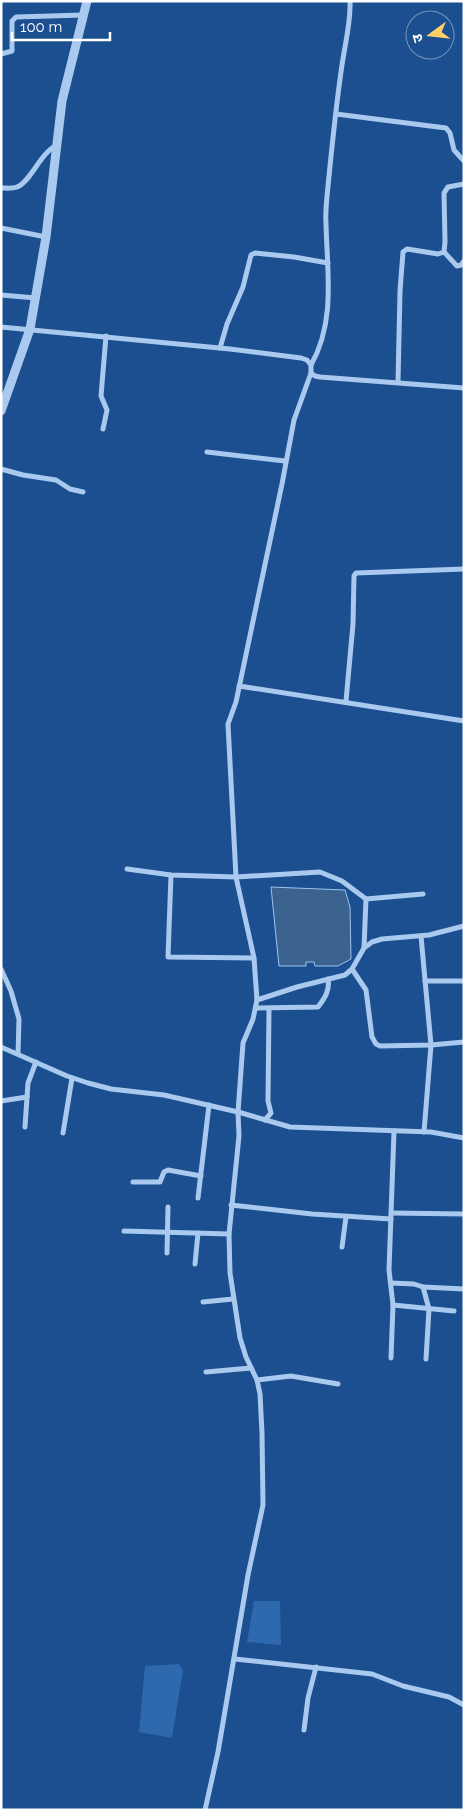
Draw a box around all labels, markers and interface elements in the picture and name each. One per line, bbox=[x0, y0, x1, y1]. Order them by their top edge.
scale bar bbox=[12, 10, 110, 42]
north arrow bbox=[405, 10, 455, 60]
text: 100 m bbox=[20, 18, 62, 36]
text: उ bbox=[408, 32, 426, 44]

